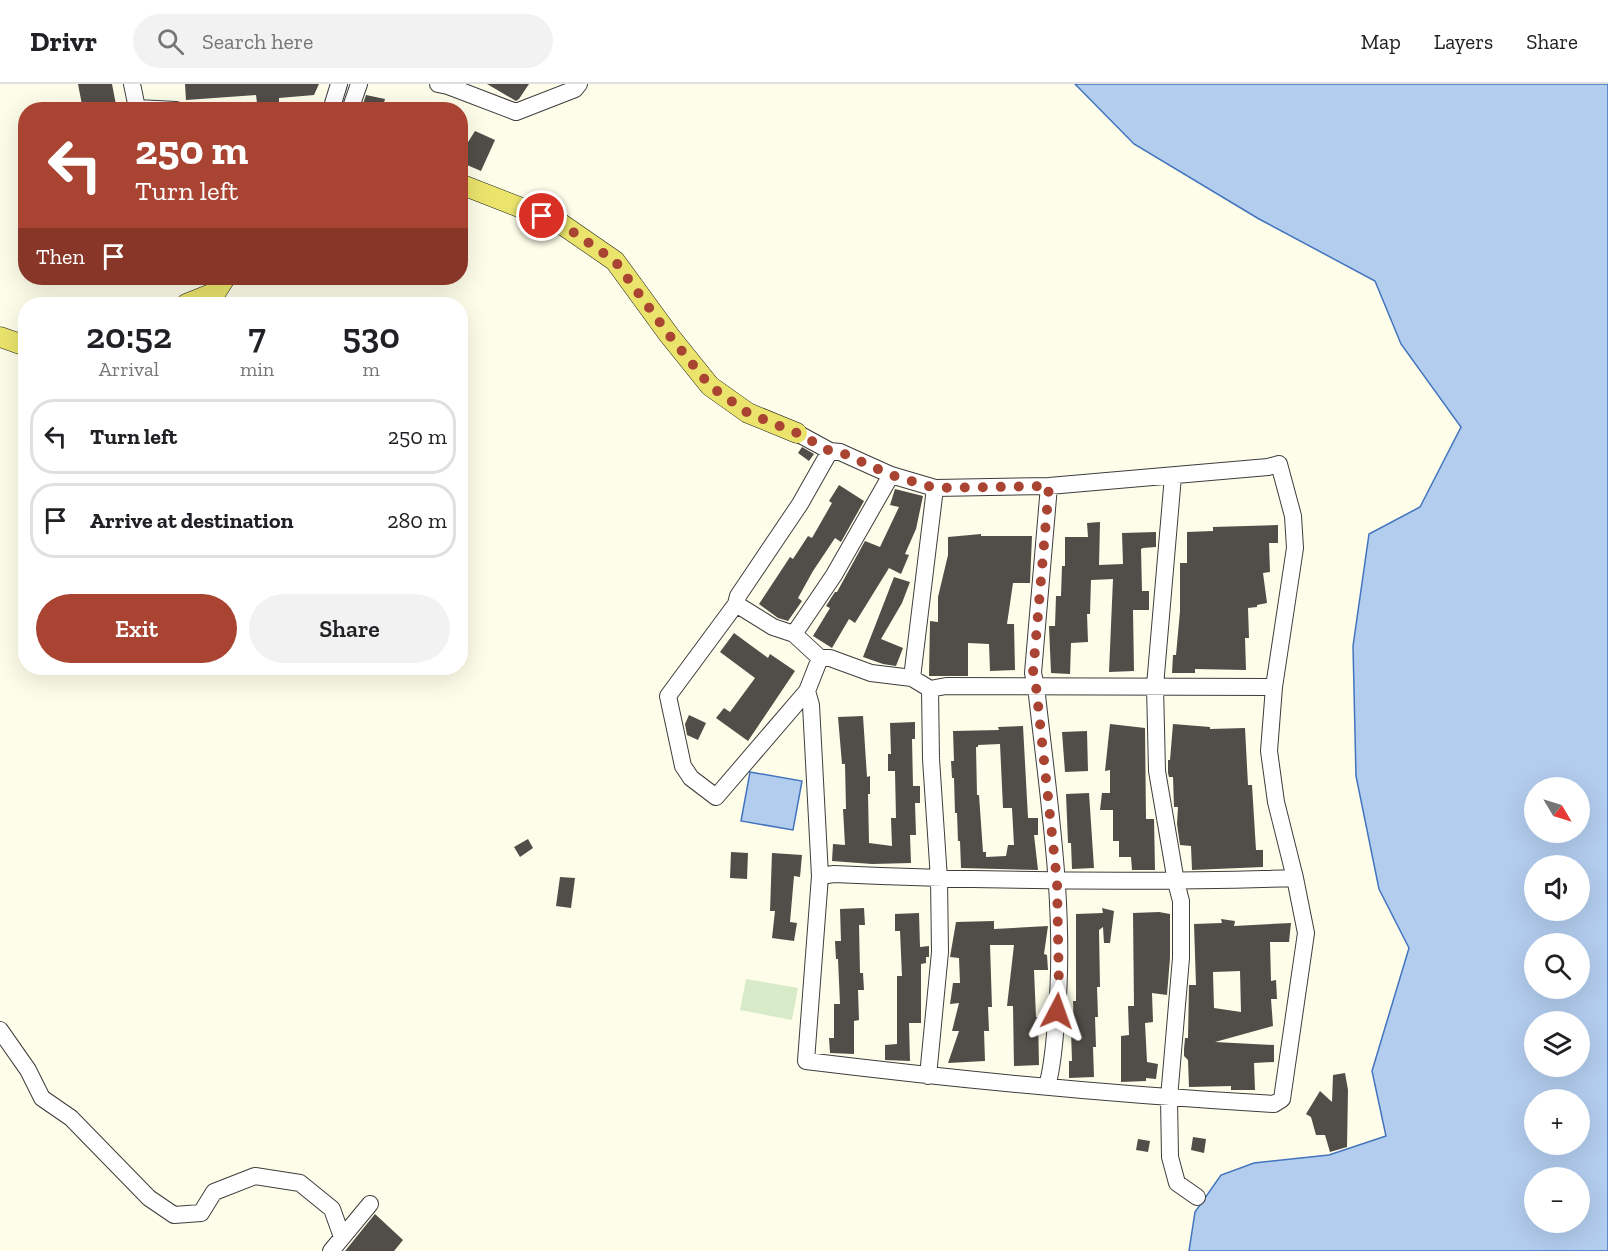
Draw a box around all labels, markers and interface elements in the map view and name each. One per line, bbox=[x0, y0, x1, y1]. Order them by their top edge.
search box bbox=[133, 14, 553, 68]
text: Drivr bbox=[30, 25, 97, 58]
icon: search bbox=[154, 25, 187, 58]
text: Search here bbox=[202, 28, 313, 55]
text: Map bbox=[1361, 29, 1401, 54]
text: Layers bbox=[1434, 29, 1493, 54]
text: Share bbox=[1526, 29, 1578, 54]
text: 250 m bbox=[135, 124, 248, 175]
icon: left bbox=[36, 126, 114, 204]
text: Turn left bbox=[135, 175, 238, 207]
pin bbox=[516, 190, 567, 241]
icon: arrive bbox=[525, 199, 558, 232]
icon: arrive bbox=[97, 240, 130, 273]
text: Then bbox=[36, 243, 85, 270]
text: 20:52 bbox=[86, 314, 172, 357]
text: 7 bbox=[248, 314, 266, 357]
text: 530 bbox=[342, 314, 400, 357]
text: Arrival bbox=[99, 357, 159, 381]
text: min bbox=[240, 357, 274, 381]
text: m bbox=[362, 357, 380, 381]
icon: left bbox=[39, 420, 72, 453]
text: Turn left bbox=[90, 423, 177, 450]
text: 250 m bbox=[388, 423, 447, 450]
icon: arrive bbox=[39, 504, 72, 537]
text: Arrive at destination bbox=[90, 507, 293, 534]
text: 280 m bbox=[387, 507, 447, 534]
button: Exit bbox=[36, 594, 237, 663]
button: Share bbox=[249, 594, 450, 663]
north arrow bbox=[1524, 777, 1590, 843]
map controls bbox=[1524, 777, 1590, 1233]
button: sound bbox=[1524, 855, 1590, 921]
button: search bbox=[1524, 933, 1590, 999]
position arrow bbox=[1025, 979, 1089, 1043]
button: layers bbox=[1524, 1011, 1590, 1077]
button: + bbox=[1524, 1089, 1590, 1155]
button: − bbox=[1524, 1167, 1590, 1233]

